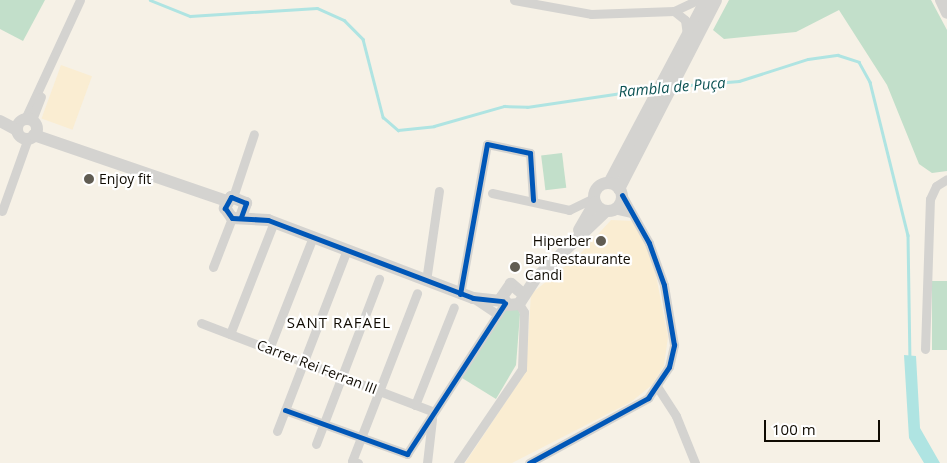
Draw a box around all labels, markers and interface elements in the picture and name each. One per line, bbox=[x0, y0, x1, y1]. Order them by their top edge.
water label: Rambla de Puça bbox=[618, 73, 726, 101]
place label: Enjoy fit bbox=[99, 171, 151, 187]
marker: Enjoy fit bbox=[83, 173, 95, 185]
place label: Hiperber bbox=[533, 233, 591, 249]
marker: Hiperber bbox=[595, 235, 607, 247]
place label: Bar Restaurante Candi bbox=[525, 251, 631, 284]
marker: Bar Restaurante Candi bbox=[509, 261, 521, 273]
district label: SANT RAFAEL bbox=[285, 314, 393, 332]
street label: Carrer Rei Ferran III bbox=[255, 336, 379, 398]
scale bar bbox=[767, 410, 883, 442]
text: 100 m bbox=[772, 419, 816, 439]

